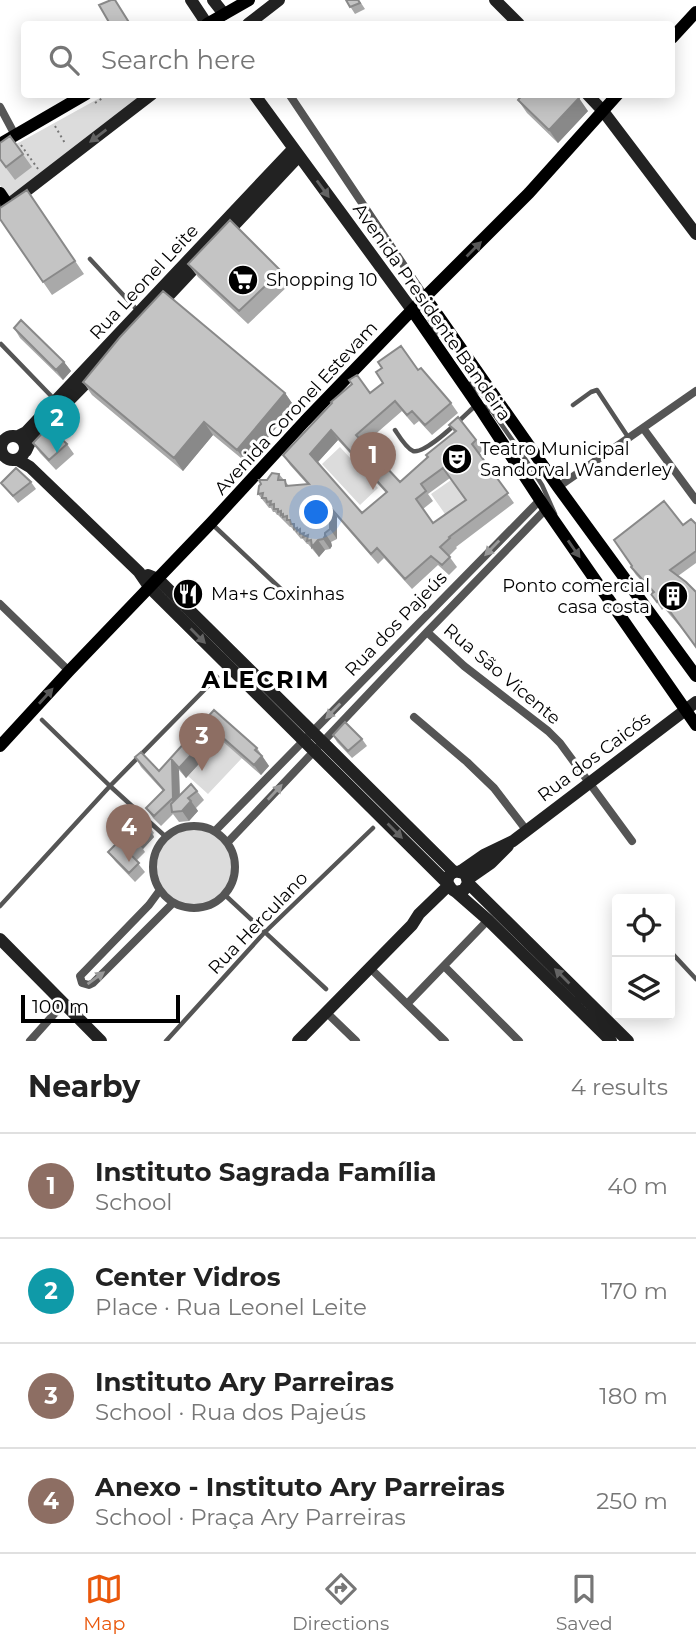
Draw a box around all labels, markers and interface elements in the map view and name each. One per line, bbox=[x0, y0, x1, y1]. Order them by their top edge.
search box bbox=[21, 21, 675, 98]
icon: search bbox=[45, 41, 83, 79]
text: Search here bbox=[101, 44, 256, 76]
one-way arrow bbox=[89, 128, 107, 142]
one-way arrow bbox=[316, 180, 331, 198]
street label: Avenida Presidente Bandeira bbox=[348, 199, 516, 425]
street label: Rua Leonel Leite bbox=[85, 220, 203, 344]
one-way arrow bbox=[465, 240, 482, 257]
supermarket icon: Shopping 10 bbox=[226, 263, 260, 297]
place label: Shopping 10 bbox=[266, 269, 377, 291]
street label: Avenida Coronel Estevam bbox=[210, 317, 382, 499]
pin: 2 bbox=[34, 395, 80, 453]
pin: 1 bbox=[350, 432, 396, 490]
place label: Teatro Municipal Sandorval Wanderley bbox=[480, 438, 672, 481]
theatre icon: Teatro Municipal Sandorval Wanderley bbox=[440, 442, 474, 476]
your location bbox=[299, 495, 333, 529]
one-way arrow bbox=[484, 540, 501, 557]
one-way arrow bbox=[567, 540, 581, 558]
street label: Rua dos Pajeús bbox=[340, 567, 452, 681]
place label: Ponto comercial casa costa bbox=[502, 575, 650, 618]
restaurant icon: Ma+s Coxinhas bbox=[171, 577, 205, 611]
building icon: Ponto comercial casa costa bbox=[656, 579, 690, 613]
place label: Ma+s Coxinhas bbox=[211, 583, 344, 605]
street label: Rua São Vicente bbox=[439, 619, 565, 729]
one-way arrow bbox=[190, 627, 207, 644]
district label: ALECRIM bbox=[201, 665, 330, 694]
one-way arrow bbox=[38, 688, 54, 705]
one-way arrow bbox=[324, 702, 341, 719]
street label: Rua dos Caicós bbox=[533, 707, 655, 807]
pin: 3 bbox=[179, 713, 225, 771]
one-way arrow bbox=[266, 784, 282, 801]
pin: 4 bbox=[106, 804, 152, 862]
one-way arrow bbox=[386, 822, 403, 839]
street label: Rua Herculano bbox=[204, 867, 312, 979]
map controls bbox=[612, 894, 675, 1020]
button: locate bbox=[612, 894, 675, 957]
button: layers bbox=[612, 957, 675, 1020]
one-way arrow bbox=[553, 967, 570, 984]
one-way arrow bbox=[87, 971, 106, 985]
scale bar bbox=[21, 992, 180, 1024]
text: 100 m bbox=[32, 995, 89, 1018]
text: Nearby bbox=[28, 1068, 140, 1105]
text: 4 results bbox=[571, 1073, 668, 1101]
text: Instituto Sagrada Família bbox=[95, 1156, 437, 1188]
text: 1 bbox=[46, 1172, 56, 1200]
text: 40 m bbox=[607, 1172, 668, 1200]
text: School bbox=[95, 1188, 173, 1216]
text: Center Vidros bbox=[95, 1261, 280, 1293]
text: 2 bbox=[44, 1277, 58, 1305]
text: 170 m bbox=[601, 1277, 668, 1305]
text: Place · Rua Leonel Leite bbox=[95, 1293, 367, 1321]
text: Instituto Ary Parreiras bbox=[95, 1366, 394, 1398]
text: 3 bbox=[44, 1382, 58, 1410]
text: 180 m bbox=[599, 1382, 668, 1410]
text: School · Rua dos Pajeús bbox=[95, 1398, 366, 1426]
text: Anexo - Instituto Ary Parreiras bbox=[95, 1471, 505, 1503]
text: 4 bbox=[43, 1487, 59, 1515]
text: 250 m bbox=[596, 1487, 668, 1515]
text: School · Praça Ary Parreiras bbox=[95, 1503, 406, 1531]
tab: Map bbox=[83, 1570, 125, 1635]
tab: Directions bbox=[292, 1570, 389, 1635]
tab: Saved bbox=[556, 1570, 613, 1635]

